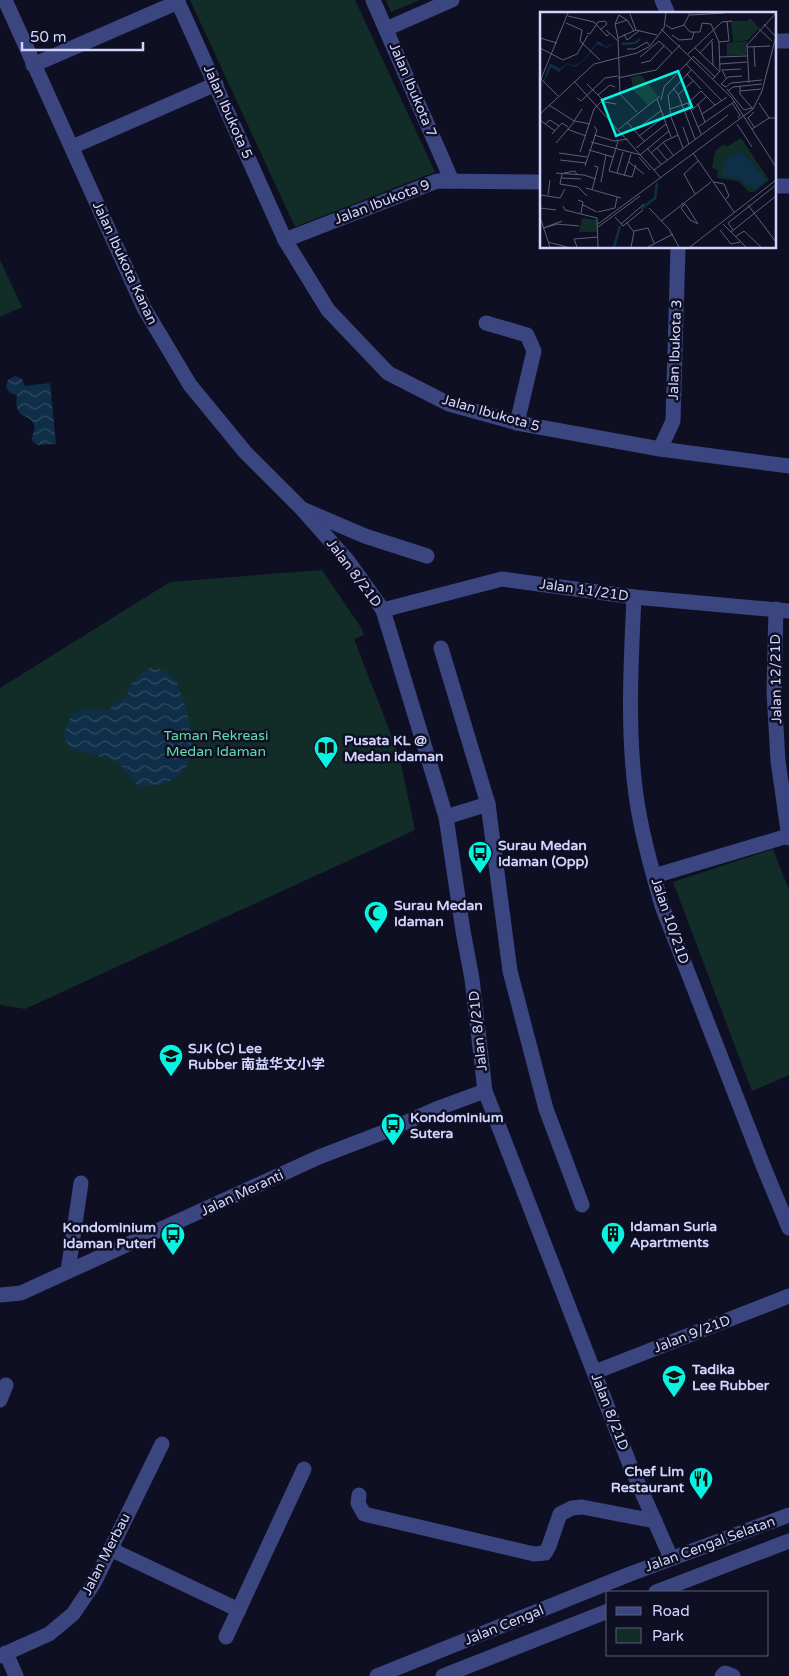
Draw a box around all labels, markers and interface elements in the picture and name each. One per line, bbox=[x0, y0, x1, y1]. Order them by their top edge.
inset map bbox=[540, 12, 776, 249]
scale bar bbox=[22, 20, 144, 52]
text: 50 m bbox=[30, 28, 67, 46]
street label: Jalan Ibukota 7 bbox=[385, 40, 441, 140]
street label: Jalan Ibukota 5 bbox=[200, 63, 256, 161]
street label: Jalan Ibukota 9 bbox=[332, 176, 432, 228]
street label: Jalan Ibukota Kanan bbox=[89, 199, 161, 327]
street label: Jalan Ibukota 3 bbox=[665, 299, 685, 401]
street label: Jalan Ibukota 5 bbox=[440, 391, 542, 435]
street label: Jalan 8/21D bbox=[323, 536, 385, 610]
street label: Jalan 11/21D bbox=[538, 575, 630, 605]
street label: Jalan 12/21D bbox=[767, 634, 785, 724]
park label: Taman Rekreasi Medan Idaman bbox=[164, 727, 268, 760]
place label: Pusata KL @ Medan idaman bbox=[344, 732, 444, 765]
library icon: Pusata KL @ Medan idaman bbox=[313, 735, 339, 769]
place label: Surau Medan Idaman (Opp) bbox=[498, 837, 588, 870]
bus stop icon: Surau Medan Idaman (Opp) bbox=[467, 840, 493, 874]
street label: Jalan 10/21D bbox=[647, 876, 693, 966]
place label: Surau Medan Idaman bbox=[394, 897, 483, 930]
mosque icon: Surau Medan Idaman bbox=[363, 900, 389, 934]
street label: Jalan 8/21D bbox=[465, 990, 491, 1072]
place label: SJK (C) Lee Rubber 南益华文小学 bbox=[188, 1040, 325, 1073]
school or university icon: SJK (C) Lee Rubber 南益华文小学 bbox=[158, 1043, 184, 1077]
place label: Kondominium Sutera bbox=[410, 1109, 504, 1142]
bus stop icon: Kondominium Sutera bbox=[380, 1112, 406, 1146]
street label: Jalan Meranti bbox=[198, 1166, 286, 1220]
place label: Idaman Suria Apartments bbox=[630, 1218, 717, 1251]
place label: Kondominium Idaman Puteri bbox=[63, 1219, 156, 1252]
building icon: Idaman Suria Apartments bbox=[600, 1221, 626, 1255]
bus stop icon: Kondominium Idaman Puteri bbox=[160, 1222, 186, 1256]
street label: Jalan 9/21D bbox=[651, 1312, 733, 1356]
place label: Tadika Lee Rubber bbox=[691, 1361, 770, 1394]
school or university icon: Tadika Lee Rubber bbox=[661, 1364, 687, 1398]
street label: Jalan 8/21D bbox=[588, 1371, 632, 1453]
place label: Chef Lim Restaurant bbox=[611, 1463, 685, 1496]
restaurant icon: Chef Lim Restaurant bbox=[688, 1466, 714, 1500]
street label: Jalan Merbau bbox=[78, 1510, 134, 1598]
street label: Jalan Cengal Selatan bbox=[643, 1513, 777, 1575]
legend bbox=[606, 1591, 769, 1656]
street label: Jalan Cengal bbox=[462, 1601, 546, 1649]
text: Road bbox=[652, 1602, 690, 1620]
text: Park bbox=[652, 1627, 684, 1645]

